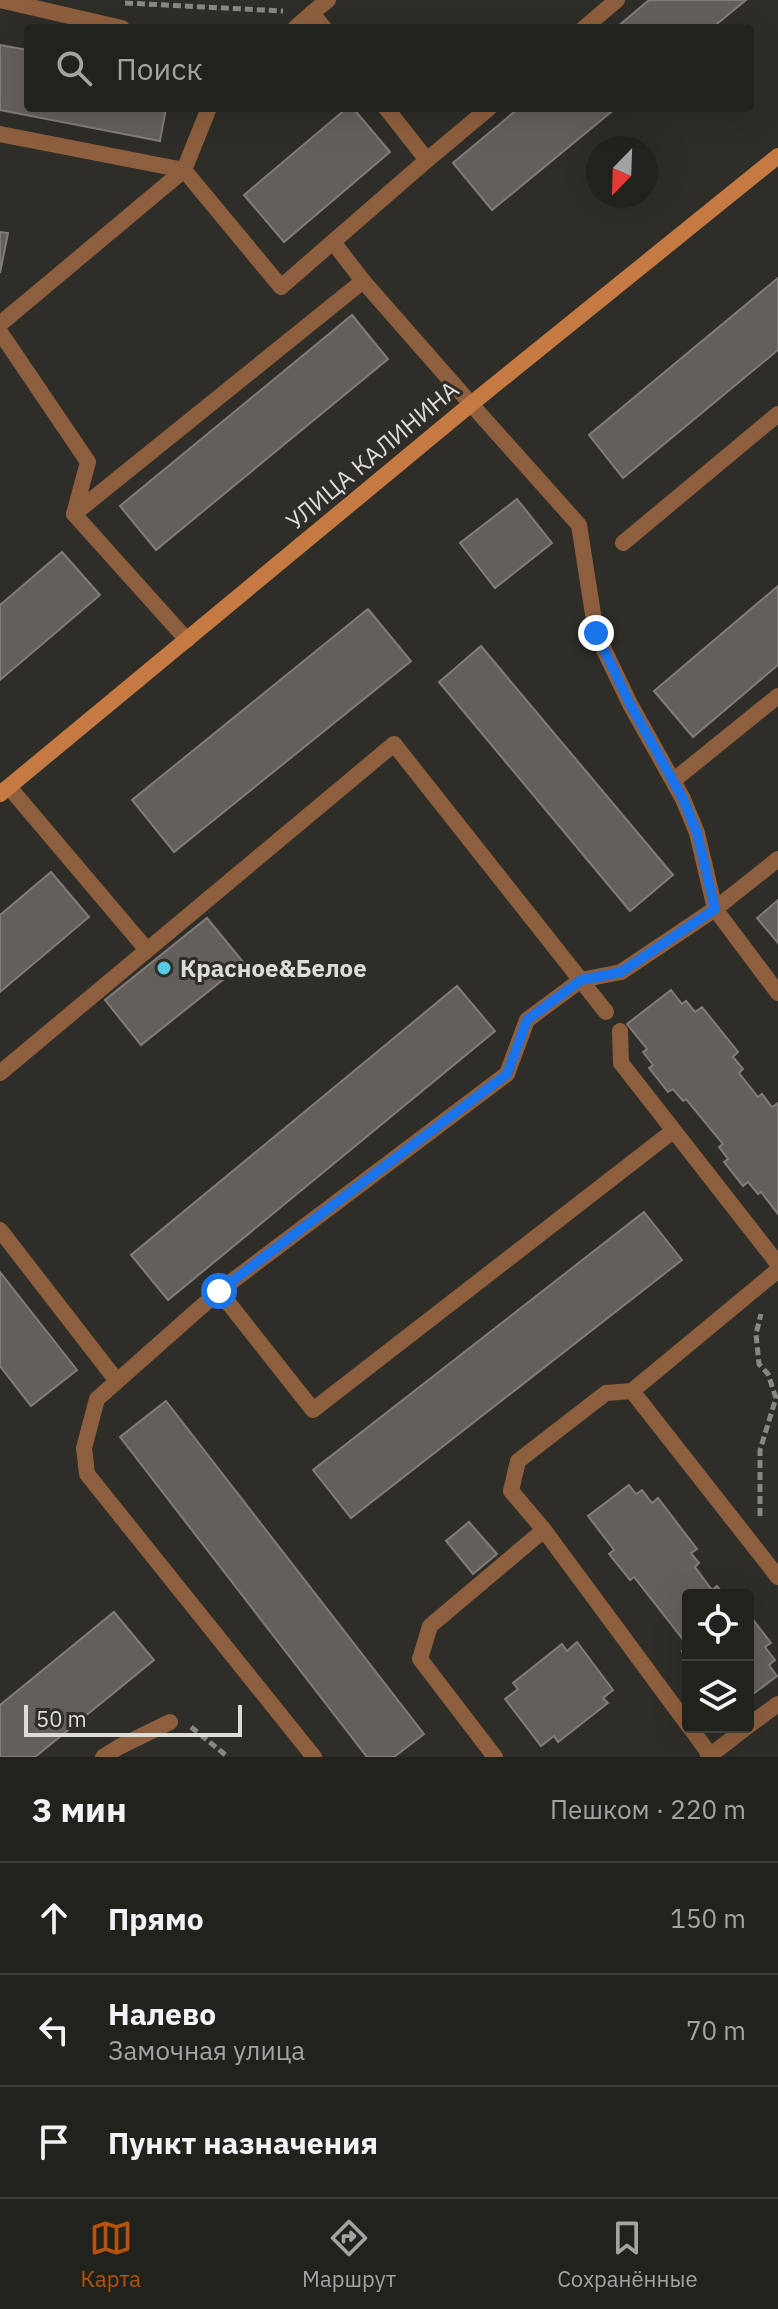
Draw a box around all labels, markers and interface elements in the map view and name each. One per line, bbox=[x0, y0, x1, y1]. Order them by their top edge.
search box bbox=[24, 24, 754, 112]
icon: search bbox=[52, 46, 96, 90]
text: Поиск bbox=[116, 49, 203, 88]
north arrow bbox=[586, 136, 658, 208]
street label: УЛИЦА КАЛИНИНА bbox=[279, 373, 465, 537]
route end bbox=[578, 615, 614, 651]
place label: Красное&Белое bbox=[180, 952, 367, 984]
marker: Красное&Белое bbox=[155, 959, 173, 977]
route start bbox=[201, 1273, 237, 1309]
map controls bbox=[682, 1589, 754, 1733]
button: locate bbox=[682, 1589, 754, 1661]
button: layers bbox=[682, 1661, 754, 1733]
scale bar bbox=[24, 1701, 242, 1737]
text: 50 m bbox=[36, 1704, 87, 1733]
text: 3 мин bbox=[32, 1787, 127, 1831]
text: Пешком · 220 m bbox=[550, 1792, 746, 1826]
icon: ahead bbox=[32, 1896, 76, 1940]
text: Прямо bbox=[108, 1899, 204, 1938]
text: 150 m bbox=[670, 1901, 746, 1935]
text: Налево bbox=[108, 1994, 216, 2033]
icon: left bbox=[32, 2008, 76, 2052]
text: 70 m bbox=[686, 2013, 746, 2047]
text: Замочная улица bbox=[108, 2033, 305, 2067]
icon: arrive bbox=[32, 2120, 76, 2164]
text: Пункт назначения bbox=[108, 2123, 378, 2162]
tab: Карта bbox=[81, 2216, 141, 2293]
tab: Маршрут bbox=[302, 2216, 396, 2293]
tab: Сохранённые bbox=[557, 2216, 697, 2293]

